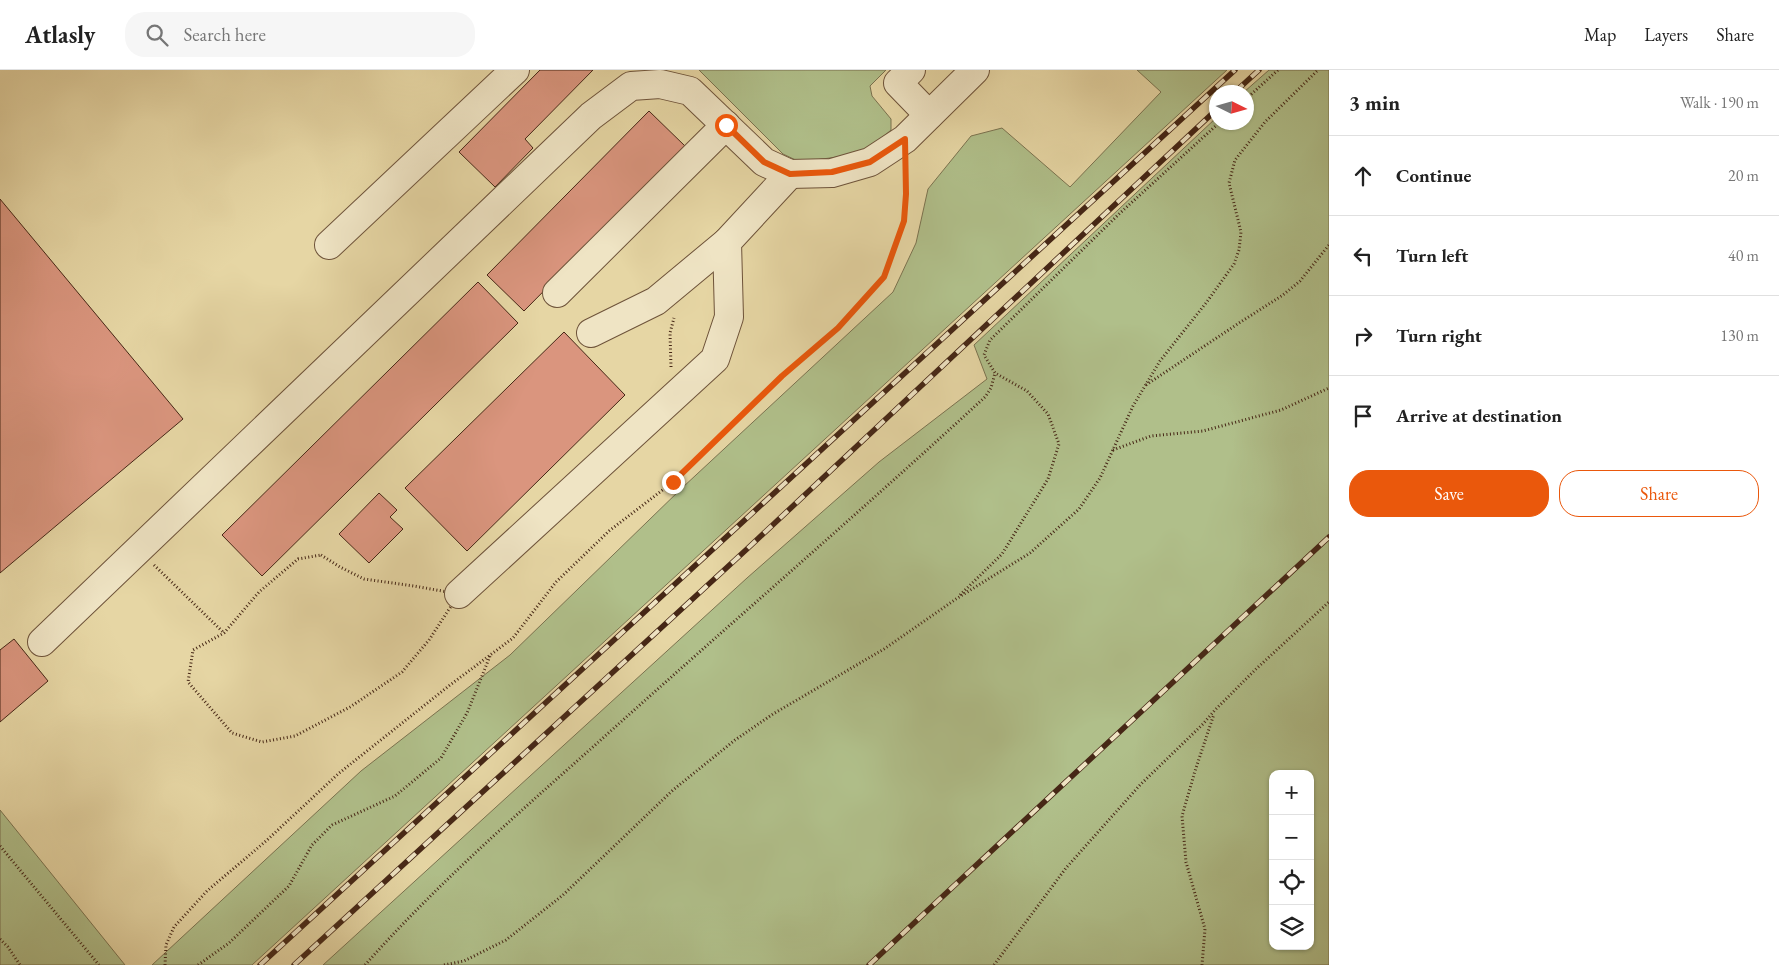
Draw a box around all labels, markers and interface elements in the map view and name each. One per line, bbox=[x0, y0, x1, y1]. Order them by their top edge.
search box bbox=[125, 12, 475, 57]
text: Atlasly bbox=[25, 19, 95, 50]
icon: search bbox=[143, 21, 171, 49]
text: Search here bbox=[183, 22, 266, 47]
text: Map bbox=[1584, 23, 1616, 46]
text: Layers bbox=[1644, 23, 1688, 46]
text: Share bbox=[1716, 23, 1754, 46]
north arrow bbox=[1209, 85, 1254, 130]
text: 3 min bbox=[1349, 89, 1400, 116]
text: Walk · 190 m bbox=[1680, 92, 1759, 113]
route start bbox=[715, 114, 738, 137]
icon: ahead bbox=[1349, 162, 1377, 190]
text: Continue bbox=[1396, 163, 1471, 188]
text: 20 m bbox=[1728, 165, 1759, 186]
icon: left bbox=[1349, 242, 1377, 270]
text: Turn left bbox=[1396, 243, 1468, 268]
text: 40 m bbox=[1728, 245, 1759, 266]
icon: right bbox=[1349, 322, 1377, 350]
text: Turn right bbox=[1396, 323, 1482, 348]
text: 130 m bbox=[1720, 325, 1759, 346]
icon: arrive bbox=[1349, 402, 1377, 430]
text: Arrive at destination bbox=[1396, 403, 1562, 428]
button: Save bbox=[1349, 470, 1549, 517]
button: Share bbox=[1559, 470, 1759, 517]
route end bbox=[662, 471, 685, 494]
map controls bbox=[1269, 770, 1314, 950]
button: + bbox=[1269, 770, 1314, 815]
button: − bbox=[1269, 815, 1314, 860]
button: locate bbox=[1269, 860, 1314, 905]
button: layers bbox=[1269, 905, 1314, 950]

